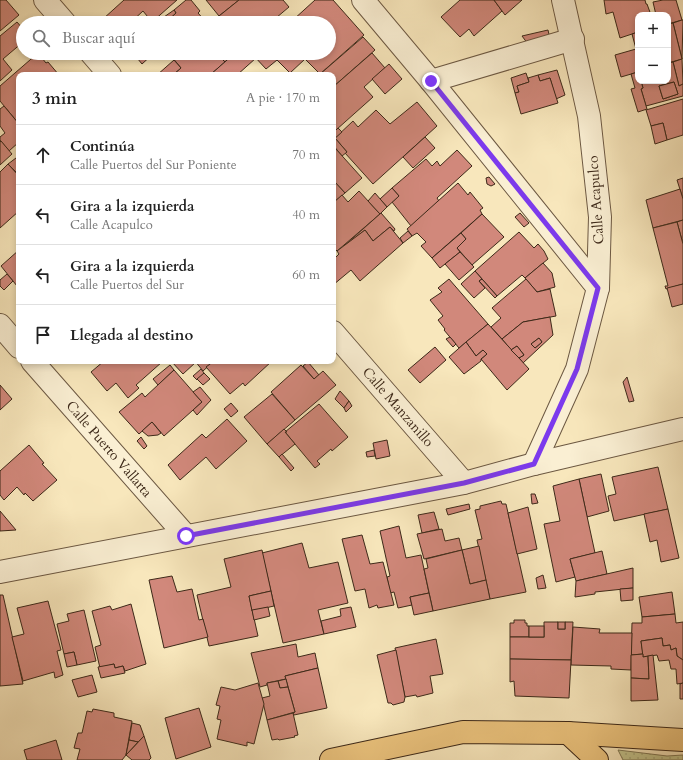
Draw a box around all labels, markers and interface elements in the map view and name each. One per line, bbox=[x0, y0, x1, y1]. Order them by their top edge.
map controls bbox=[635, 12, 671, 84]
button: + bbox=[635, 12, 671, 48]
search box bbox=[16, 16, 336, 60]
icon: search bbox=[30, 27, 52, 49]
text: Buscar aquí bbox=[62, 28, 135, 48]
button: − bbox=[635, 48, 671, 84]
route end bbox=[422, 72, 440, 90]
text: 3 min bbox=[32, 87, 77, 110]
text: A pie · 170 m bbox=[246, 89, 320, 107]
text: Continúa bbox=[70, 136, 135, 156]
icon: ahead bbox=[32, 144, 54, 166]
text: 70 m bbox=[292, 146, 320, 164]
street label: Calle Acapulco bbox=[583, 154, 609, 245]
text: Calle Puertos del Sur Poniente bbox=[70, 156, 237, 174]
text: Gira a la izquierda bbox=[70, 196, 194, 216]
icon: left bbox=[32, 204, 54, 226]
text: 40 m bbox=[292, 206, 320, 224]
text: Calle Acapulco bbox=[70, 216, 153, 234]
text: Gira a la izquierda bbox=[70, 256, 194, 276]
icon: left bbox=[32, 264, 54, 286]
text: 60 m bbox=[292, 266, 320, 284]
text: Calle Puertos del Sur bbox=[70, 276, 184, 294]
icon: arrive bbox=[32, 324, 54, 346]
text: Llegada al destino bbox=[70, 325, 193, 345]
street label: Calle Manzanillo bbox=[358, 363, 438, 451]
street label: Calle Puerto Vallarta bbox=[62, 397, 156, 501]
route start bbox=[177, 527, 195, 545]

